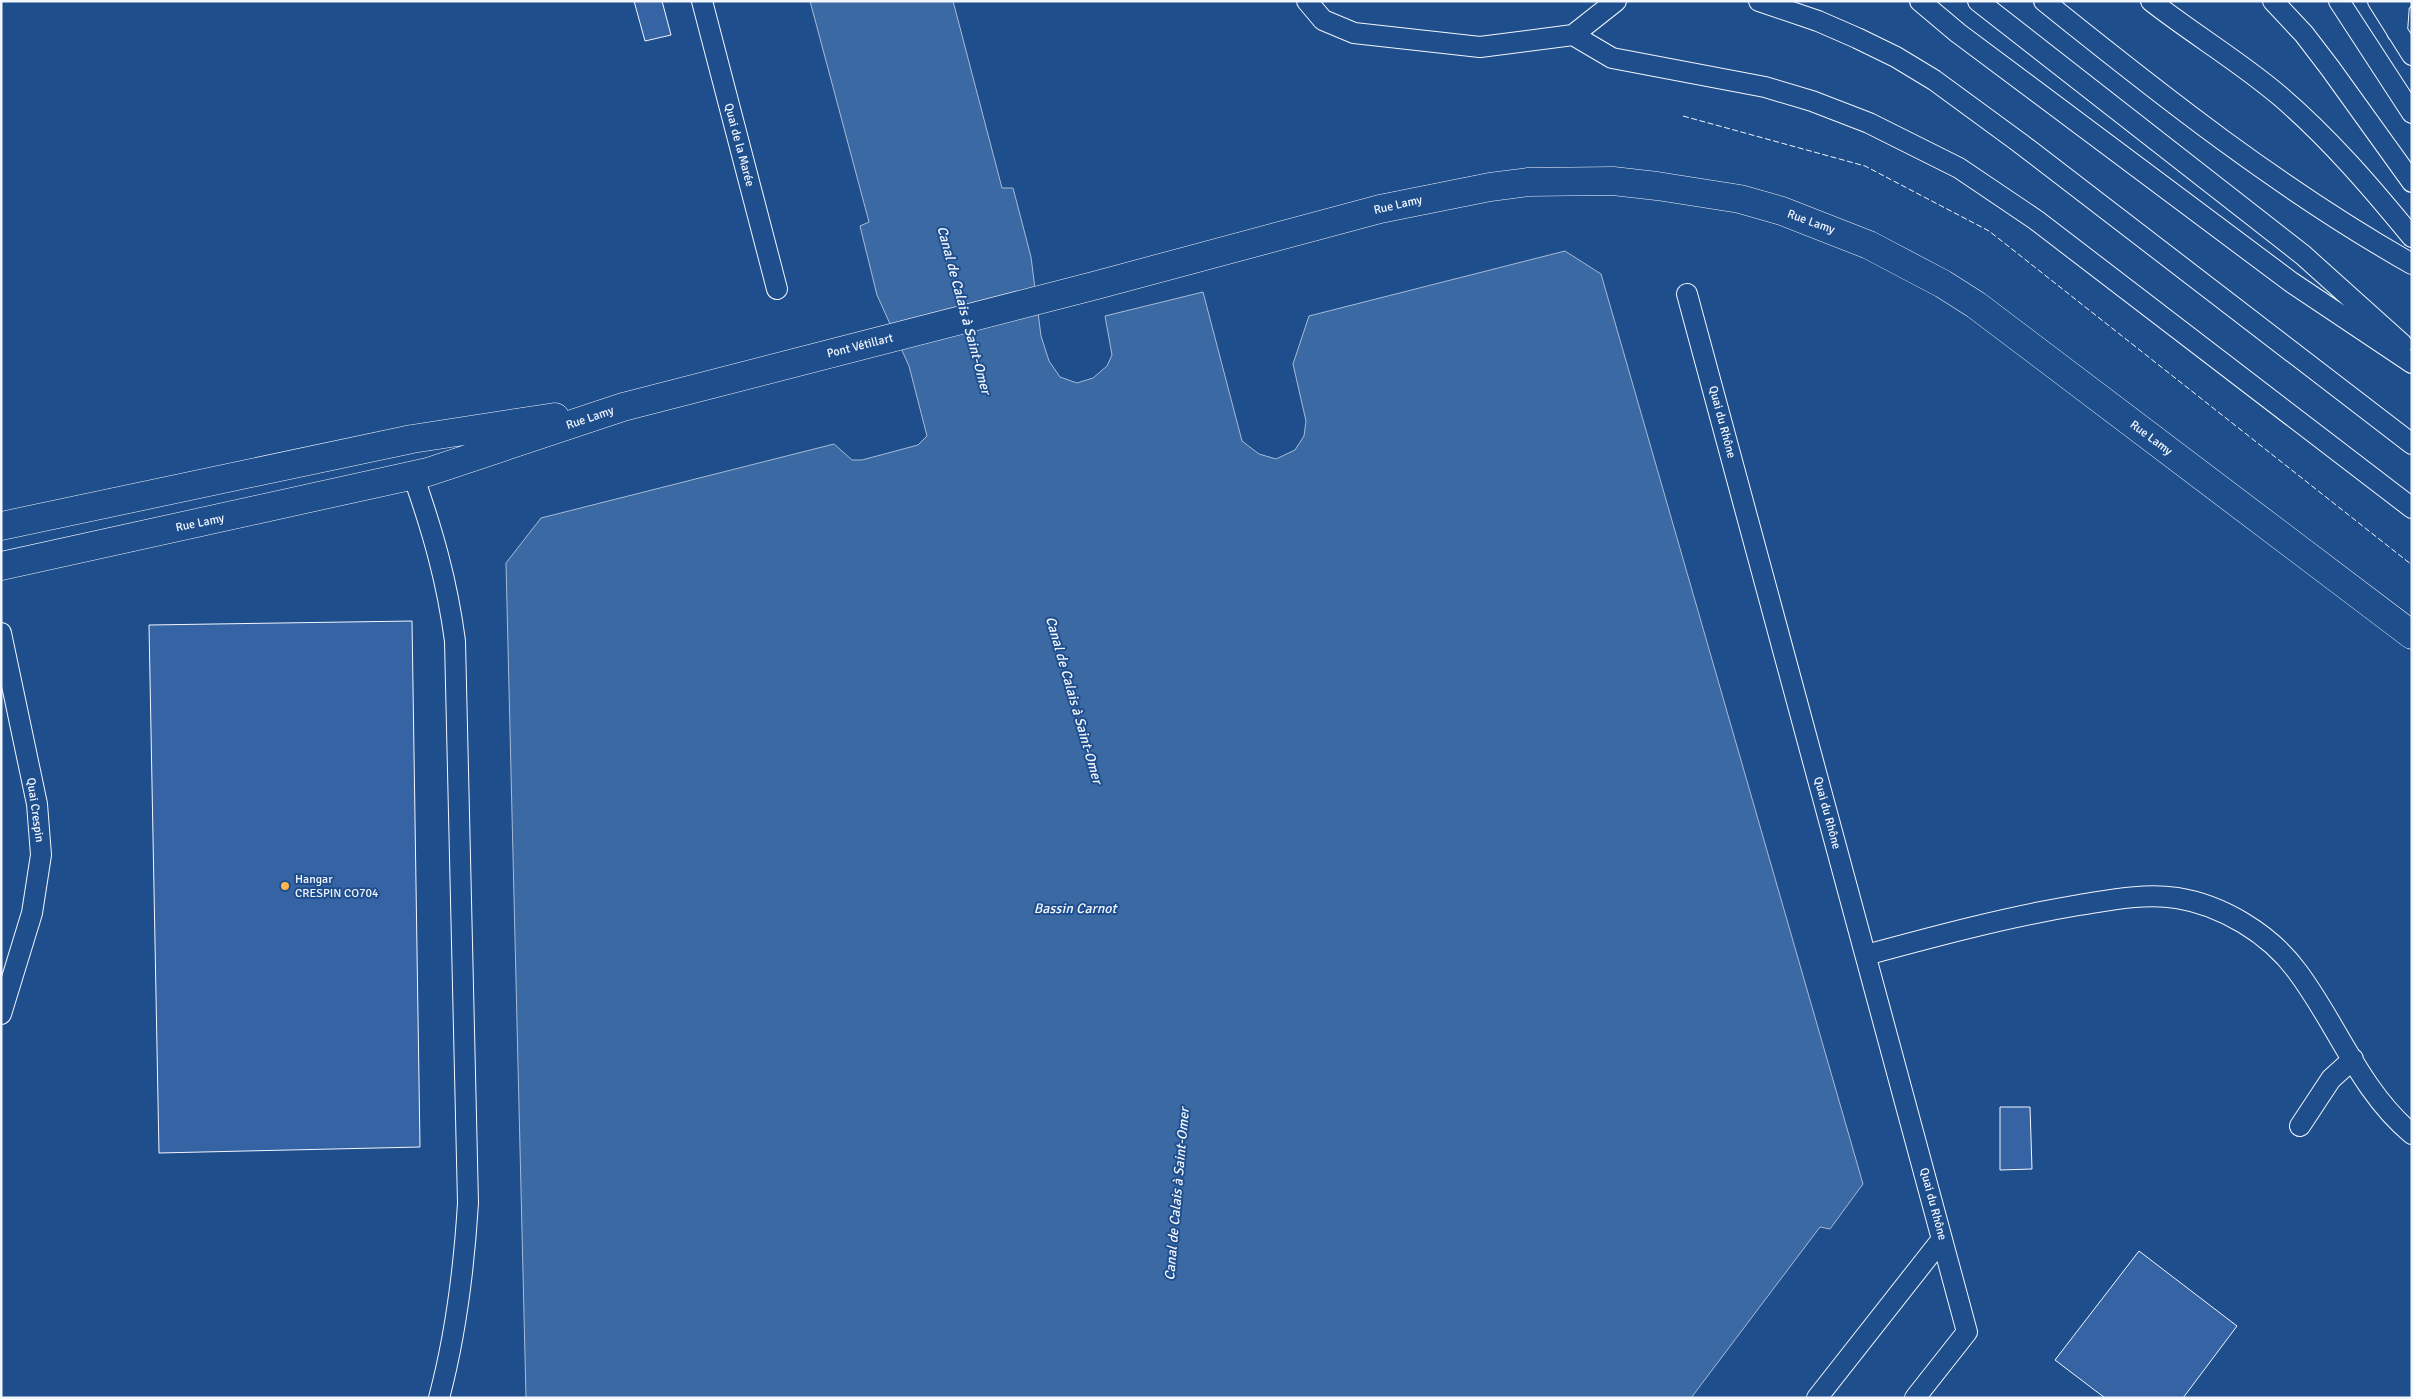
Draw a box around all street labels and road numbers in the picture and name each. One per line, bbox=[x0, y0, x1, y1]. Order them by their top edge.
street label: Quai de la Marée bbox=[721, 102, 757, 188]
street label: Rue Lamy bbox=[1372, 192, 1424, 218]
street label: Rue Lamy bbox=[1785, 207, 1837, 238]
street label: Pont Vétillart bbox=[825, 331, 895, 361]
street label: Quai du Rhône bbox=[1705, 384, 1739, 460]
street label: Rue Lamy bbox=[564, 403, 616, 433]
street label: Rue Lamy bbox=[2127, 417, 2176, 459]
street label: Rue Lamy bbox=[174, 510, 226, 535]
street label: Quai du Rhône bbox=[1810, 775, 1844, 851]
street label: Quai Crespin bbox=[23, 777, 47, 843]
street label: Quai du Rhône bbox=[1916, 1166, 1950, 1242]

